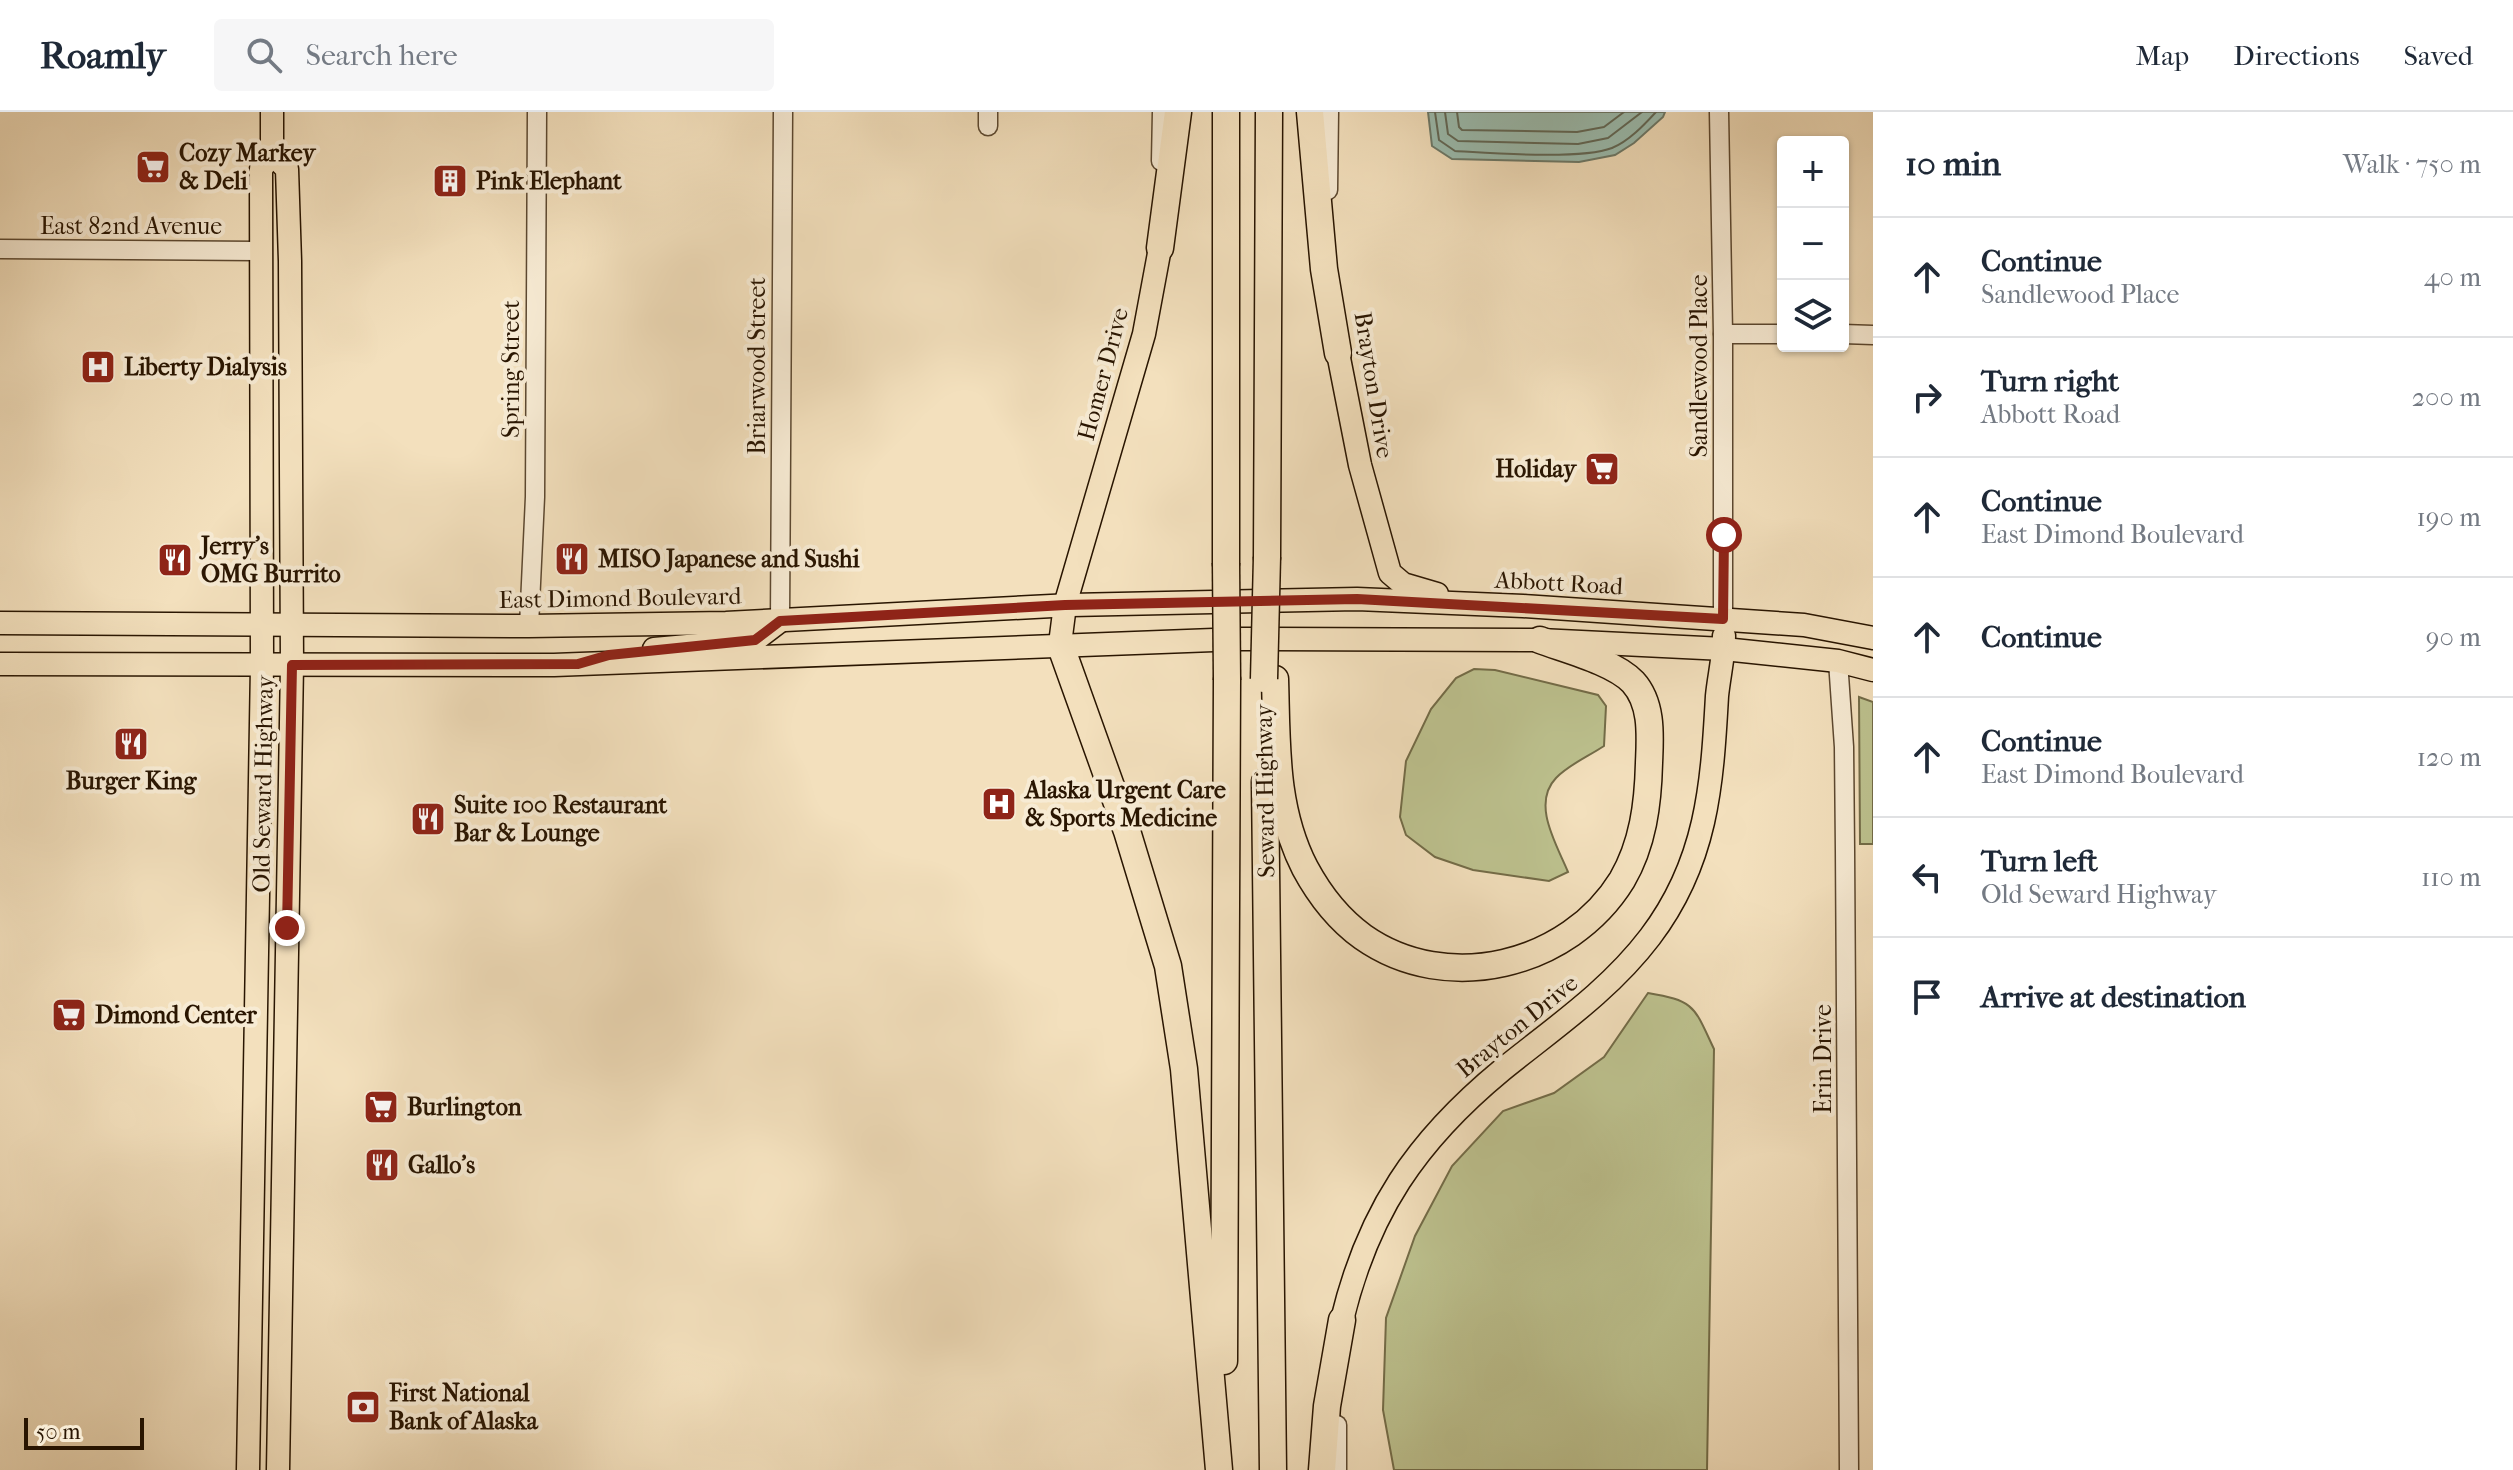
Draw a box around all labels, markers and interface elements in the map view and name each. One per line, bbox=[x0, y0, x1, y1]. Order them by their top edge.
search box bbox=[214, 19, 774, 91]
text: Roamly bbox=[40, 33, 166, 78]
icon: search bbox=[242, 33, 286, 77]
text: Search here bbox=[306, 38, 458, 73]
text: Map bbox=[2136, 39, 2189, 72]
text: Directions bbox=[2233, 39, 2360, 72]
text: Saved bbox=[2404, 39, 2473, 72]
map controls bbox=[1777, 136, 1849, 352]
button: + bbox=[1777, 136, 1849, 208]
place label: Cozy Markey & Deli bbox=[179, 139, 316, 195]
text: 10 min bbox=[1905, 144, 2001, 184]
supermarket icon: Cozy Markey & Deli bbox=[134, 148, 172, 186]
text: Walk · 750 m bbox=[2343, 149, 2481, 180]
building icon: Pink Elephant bbox=[431, 162, 469, 200]
place label: Pink Elephant bbox=[476, 167, 622, 195]
button: − bbox=[1777, 208, 1849, 280]
street label: East 82nd Avenue bbox=[40, 212, 222, 240]
text: Continue bbox=[1981, 244, 2102, 279]
icon: ahead bbox=[1905, 255, 1949, 299]
text: 40 m bbox=[2424, 262, 2481, 293]
street label: Sandlewood Place bbox=[1685, 274, 1713, 458]
street label: Briarwood Street bbox=[743, 277, 771, 455]
text: Sandlewood Place bbox=[1981, 279, 2179, 310]
button: layers bbox=[1777, 280, 1849, 352]
street label: Spring Street bbox=[497, 300, 525, 438]
street label: Homer Drive bbox=[1072, 304, 1134, 444]
street label: Brayton Drive bbox=[1349, 310, 1399, 460]
hospital icon: Liberty Dialysis bbox=[79, 348, 117, 386]
place label: Liberty Dialysis bbox=[124, 353, 287, 381]
text: Turn right bbox=[1981, 364, 2119, 399]
icon: right bbox=[1905, 375, 1949, 419]
text: 200 m bbox=[2412, 382, 2481, 413]
text: Abbott Road bbox=[1981, 399, 2120, 430]
supermarket icon: Holiday bbox=[1583, 450, 1621, 488]
place label: Holiday bbox=[1495, 455, 1577, 483]
text: Continue bbox=[1981, 484, 2102, 519]
icon: ahead bbox=[1905, 495, 1949, 539]
text: 190 m bbox=[2417, 502, 2481, 533]
route start bbox=[1706, 517, 1742, 553]
text: East Dimond Boulevard bbox=[1981, 519, 2244, 550]
place label: Jerry's OMG Burrito bbox=[199, 532, 341, 588]
restaurant icon: MISO Japanese and Sushi bbox=[553, 540, 591, 578]
restaurant icon: Jerry's OMG Burrito bbox=[156, 541, 194, 579]
place label: MISO Japanese and Sushi bbox=[598, 545, 860, 573]
street label: Abbott Road bbox=[1493, 566, 1625, 600]
street label: East Dimond Boulevard bbox=[498, 582, 743, 614]
icon: ahead bbox=[1905, 615, 1949, 659]
text: Continue bbox=[1981, 620, 2102, 655]
text: 90 m bbox=[2426, 622, 2481, 653]
street label: Old Seward Highway bbox=[247, 674, 279, 893]
street label: Seward Highway bbox=[1249, 703, 1281, 878]
text: Continue bbox=[1981, 724, 2102, 759]
restaurant icon: Burger King bbox=[112, 725, 150, 763]
icon: ahead bbox=[1905, 735, 1949, 779]
text: 120 m bbox=[2417, 742, 2481, 773]
text: East Dimond Boulevard bbox=[1981, 759, 2244, 790]
place label: Burger King bbox=[66, 767, 198, 795]
place label: Alaska Urgent Care & Sports Medicine bbox=[1023, 776, 1226, 832]
hospital icon: Alaska Urgent Care & Sports Medicine bbox=[980, 785, 1018, 823]
place label: Suite 100 Restaurant Bar & Lounge bbox=[454, 791, 668, 847]
restaurant icon: Suite 100 Restaurant Bar & Lounge bbox=[409, 800, 447, 838]
text: Turn left bbox=[1981, 844, 2098, 879]
icon: left bbox=[1905, 855, 1949, 899]
text: 110 m bbox=[2421, 862, 2481, 893]
text: Old Seward Highway bbox=[1981, 879, 2217, 910]
route end bbox=[269, 910, 305, 946]
street label: Brayton Drive bbox=[1451, 969, 1583, 1083]
icon: arrive bbox=[1905, 975, 1949, 1019]
text: Arrive at destination bbox=[1981, 980, 2246, 1015]
supermarket icon: Dimond Center bbox=[50, 996, 88, 1034]
place label: Dimond Center bbox=[95, 1001, 258, 1029]
street label: Erin Drive bbox=[1809, 1004, 1837, 1114]
supermarket icon: Burlington bbox=[362, 1088, 400, 1126]
place label: Burlington bbox=[407, 1093, 523, 1121]
restaurant icon: Gallo's bbox=[363, 1146, 401, 1184]
place label: Gallo's bbox=[408, 1151, 475, 1179]
place label: First National Bank of Alaska bbox=[388, 1379, 539, 1435]
bank icon: First National Bank of Alaska bbox=[344, 1388, 382, 1426]
scale bar bbox=[24, 1414, 144, 1450]
text: 50 m bbox=[36, 1419, 81, 1445]

